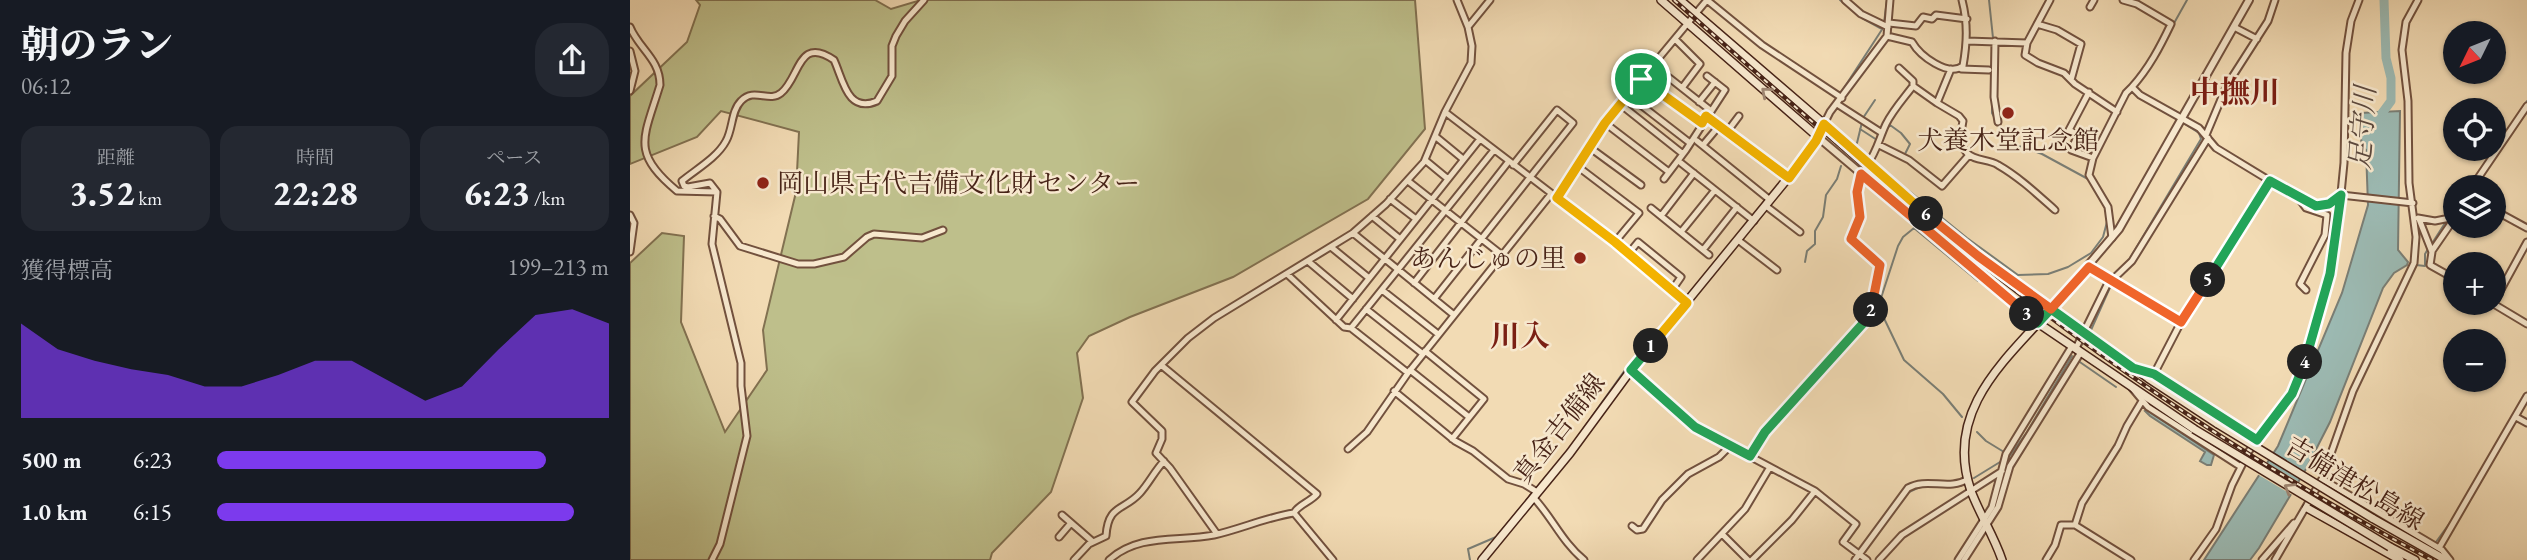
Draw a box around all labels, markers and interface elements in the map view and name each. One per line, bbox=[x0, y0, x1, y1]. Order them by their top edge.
text: 朝のラン bbox=[21, 20, 173, 69]
north arrow bbox=[2443, 21, 2506, 84]
map controls bbox=[2443, 21, 2506, 392]
button: share bbox=[535, 23, 609, 97]
pin bbox=[1611, 49, 1671, 109]
icon: arrive bbox=[1622, 60, 1660, 98]
text: 06:12 bbox=[21, 71, 71, 101]
district label: 中撫川 bbox=[2190, 72, 2280, 111]
water label: 足守川 bbox=[2341, 82, 2383, 171]
one-way arrow bbox=[1761, 88, 1774, 100]
button: locate bbox=[2443, 98, 2506, 161]
marker: 犬養木堂記念館 bbox=[2000, 105, 2016, 121]
place label: 犬養木堂記念館 bbox=[1917, 123, 2099, 157]
text: 距離 bbox=[97, 145, 135, 170]
text: 時間 bbox=[296, 145, 334, 170]
text: ペース bbox=[486, 145, 542, 170]
place label: 岡山県古代吉備文化財センター bbox=[777, 166, 1140, 200]
text: 3.52 bbox=[69, 170, 135, 215]
text: 22:28 bbox=[272, 170, 358, 215]
text: 6:23 bbox=[463, 170, 530, 215]
marker: 岡山県古代吉備文化財センター bbox=[755, 175, 771, 191]
button: layers bbox=[2443, 175, 2506, 238]
text: km bbox=[135, 186, 162, 211]
text: /km bbox=[530, 186, 565, 211]
pin: 6 bbox=[1908, 196, 1944, 232]
text: 6 bbox=[1920, 201, 1931, 226]
place label: あんじゅの里 bbox=[1410, 241, 1566, 275]
marker: あんじゅの里 bbox=[1572, 250, 1588, 266]
text: 199–213 m bbox=[508, 252, 609, 282]
button: + bbox=[2443, 252, 2506, 315]
text: 獲得標高 bbox=[21, 255, 113, 285]
pin: 5 bbox=[2190, 262, 2226, 298]
text: 5 bbox=[2202, 267, 2213, 292]
pin: 2 bbox=[1854, 292, 1888, 328]
pin: 3 bbox=[2010, 296, 2044, 332]
text: 2 bbox=[1865, 297, 1876, 322]
text: 3 bbox=[2021, 301, 2032, 326]
district label: 川入 bbox=[1490, 316, 1550, 355]
pin: 1 bbox=[1634, 328, 1668, 364]
button: − bbox=[2443, 329, 2506, 392]
text: 1 bbox=[1645, 333, 1656, 358]
pin: 4 bbox=[2288, 344, 2322, 380]
text: 4 bbox=[2299, 349, 2310, 374]
street label: 真金吉備線 bbox=[1506, 366, 1612, 490]
street label: 吉備津松島線 bbox=[2279, 428, 2431, 538]
text: 500 m bbox=[21, 445, 82, 475]
text: 6:23 bbox=[133, 445, 172, 475]
one-way arrow bbox=[2283, 483, 2296, 496]
text: 1.0 km bbox=[21, 497, 88, 527]
text: 6:15 bbox=[133, 497, 172, 527]

